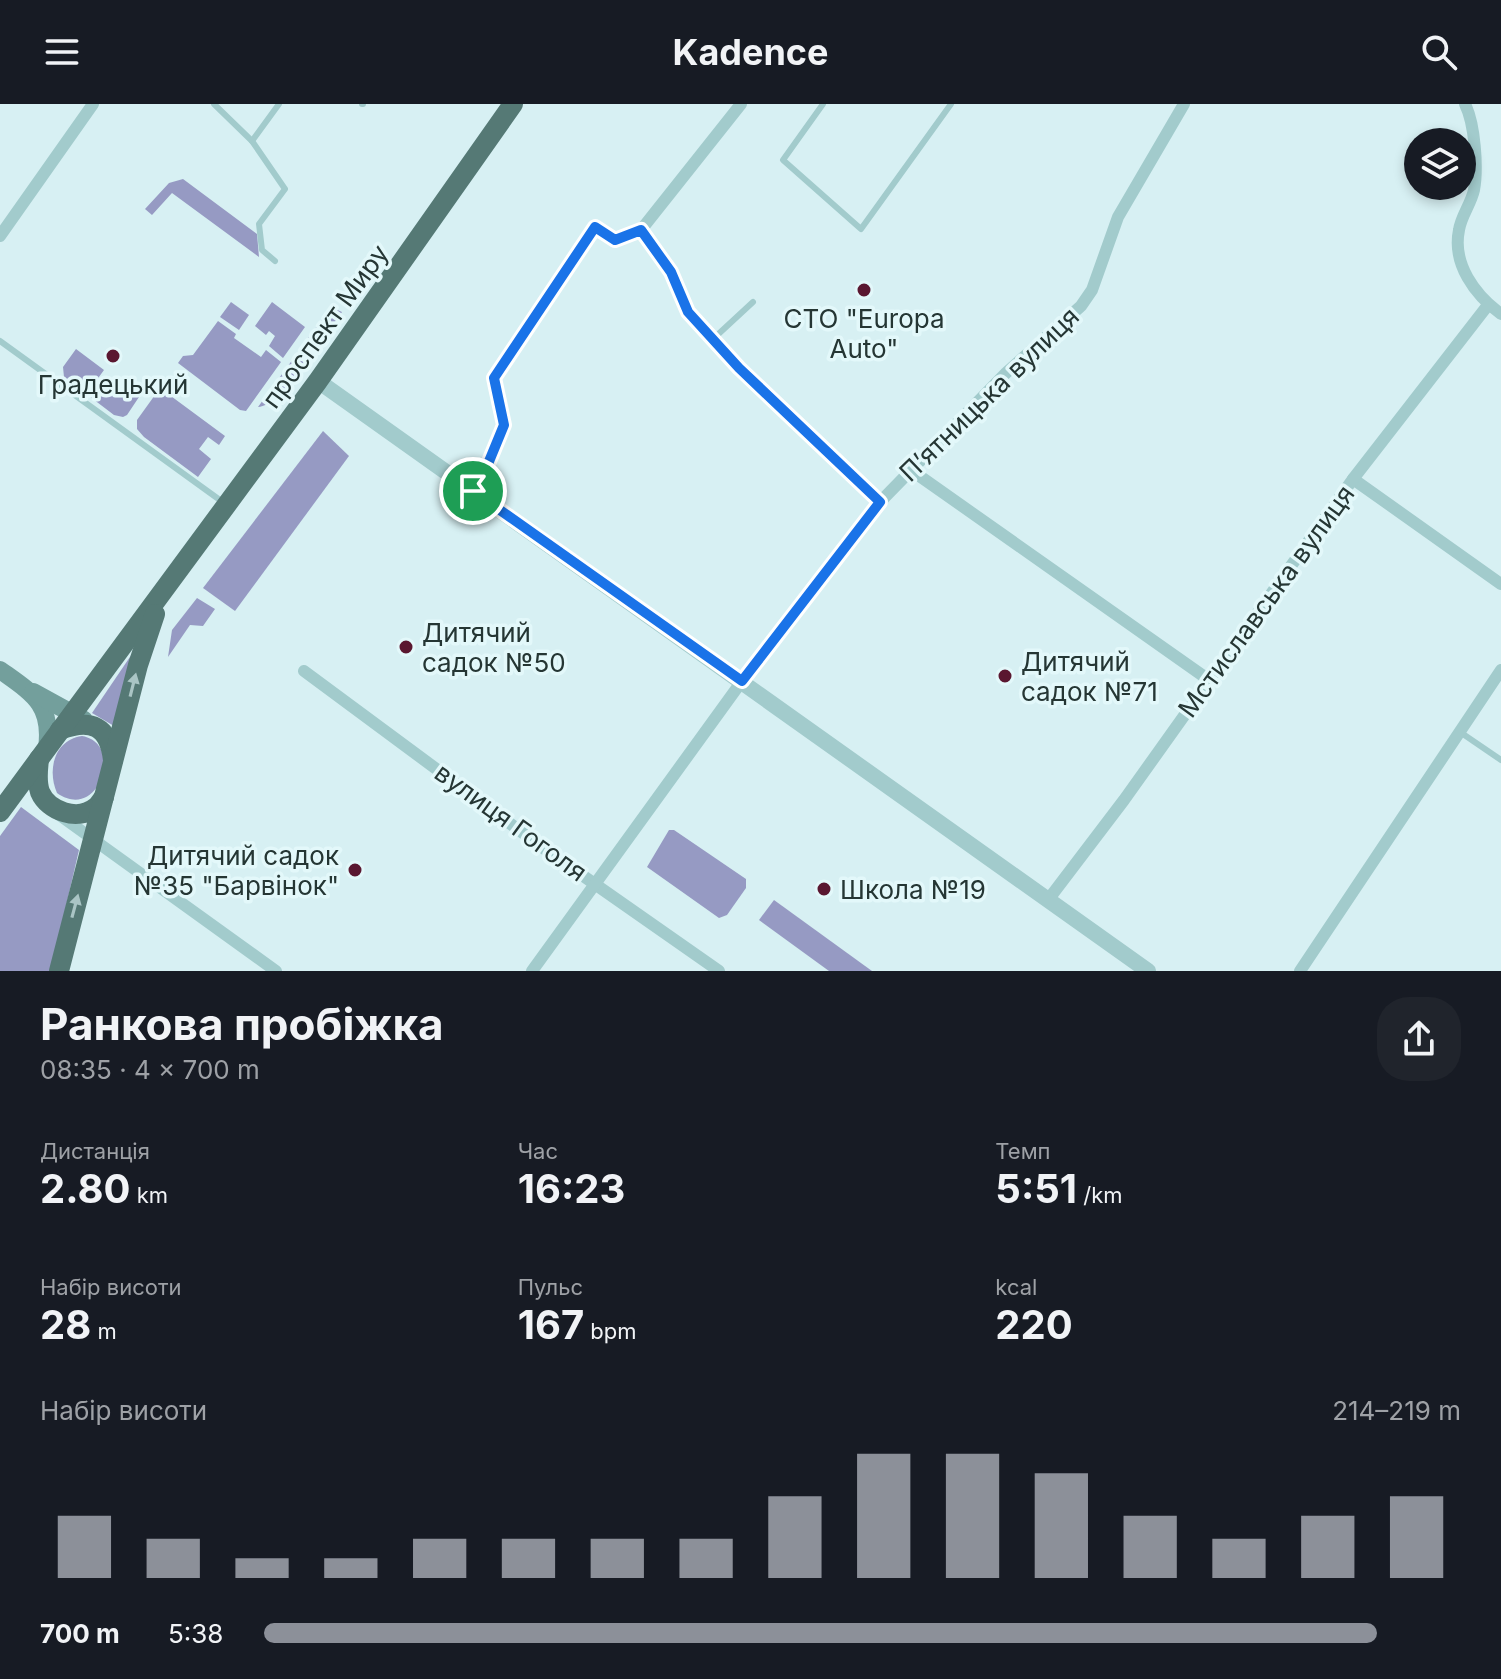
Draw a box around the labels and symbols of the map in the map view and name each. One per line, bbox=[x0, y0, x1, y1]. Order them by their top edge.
street label: проспект Миру bbox=[255, 238, 395, 414]
marker: СТО "Europa Auto" bbox=[855, 281, 873, 299]
street label: Пʼятницька вулиця bbox=[893, 300, 1085, 488]
place label: СТО "Europa Auto" bbox=[783, 303, 945, 364]
marker: Градецький bbox=[104, 347, 122, 365]
place label: Градецький bbox=[38, 369, 188, 400]
pin bbox=[439, 457, 507, 525]
street label: Мстиславська вулиця bbox=[1171, 479, 1361, 723]
place label: Дитячий садок №50 bbox=[422, 617, 566, 678]
marker: Дитячий садок №50 bbox=[397, 638, 415, 656]
place label: Дитячий садок №71 bbox=[1021, 646, 1158, 707]
marker: Дитячий садок №71 bbox=[996, 667, 1014, 685]
one-way arrow bbox=[127, 672, 140, 697]
street label: вулиця Гоголя bbox=[429, 757, 593, 887]
place label: Дитячий садок №35 "Барвінок" bbox=[134, 840, 339, 901]
marker: Дитячий садок №35 "Барвінок" bbox=[346, 861, 364, 879]
place label: Школа №19 bbox=[840, 874, 986, 905]
marker: Школа №19 bbox=[815, 880, 833, 898]
one-way arrow bbox=[70, 894, 82, 919]

